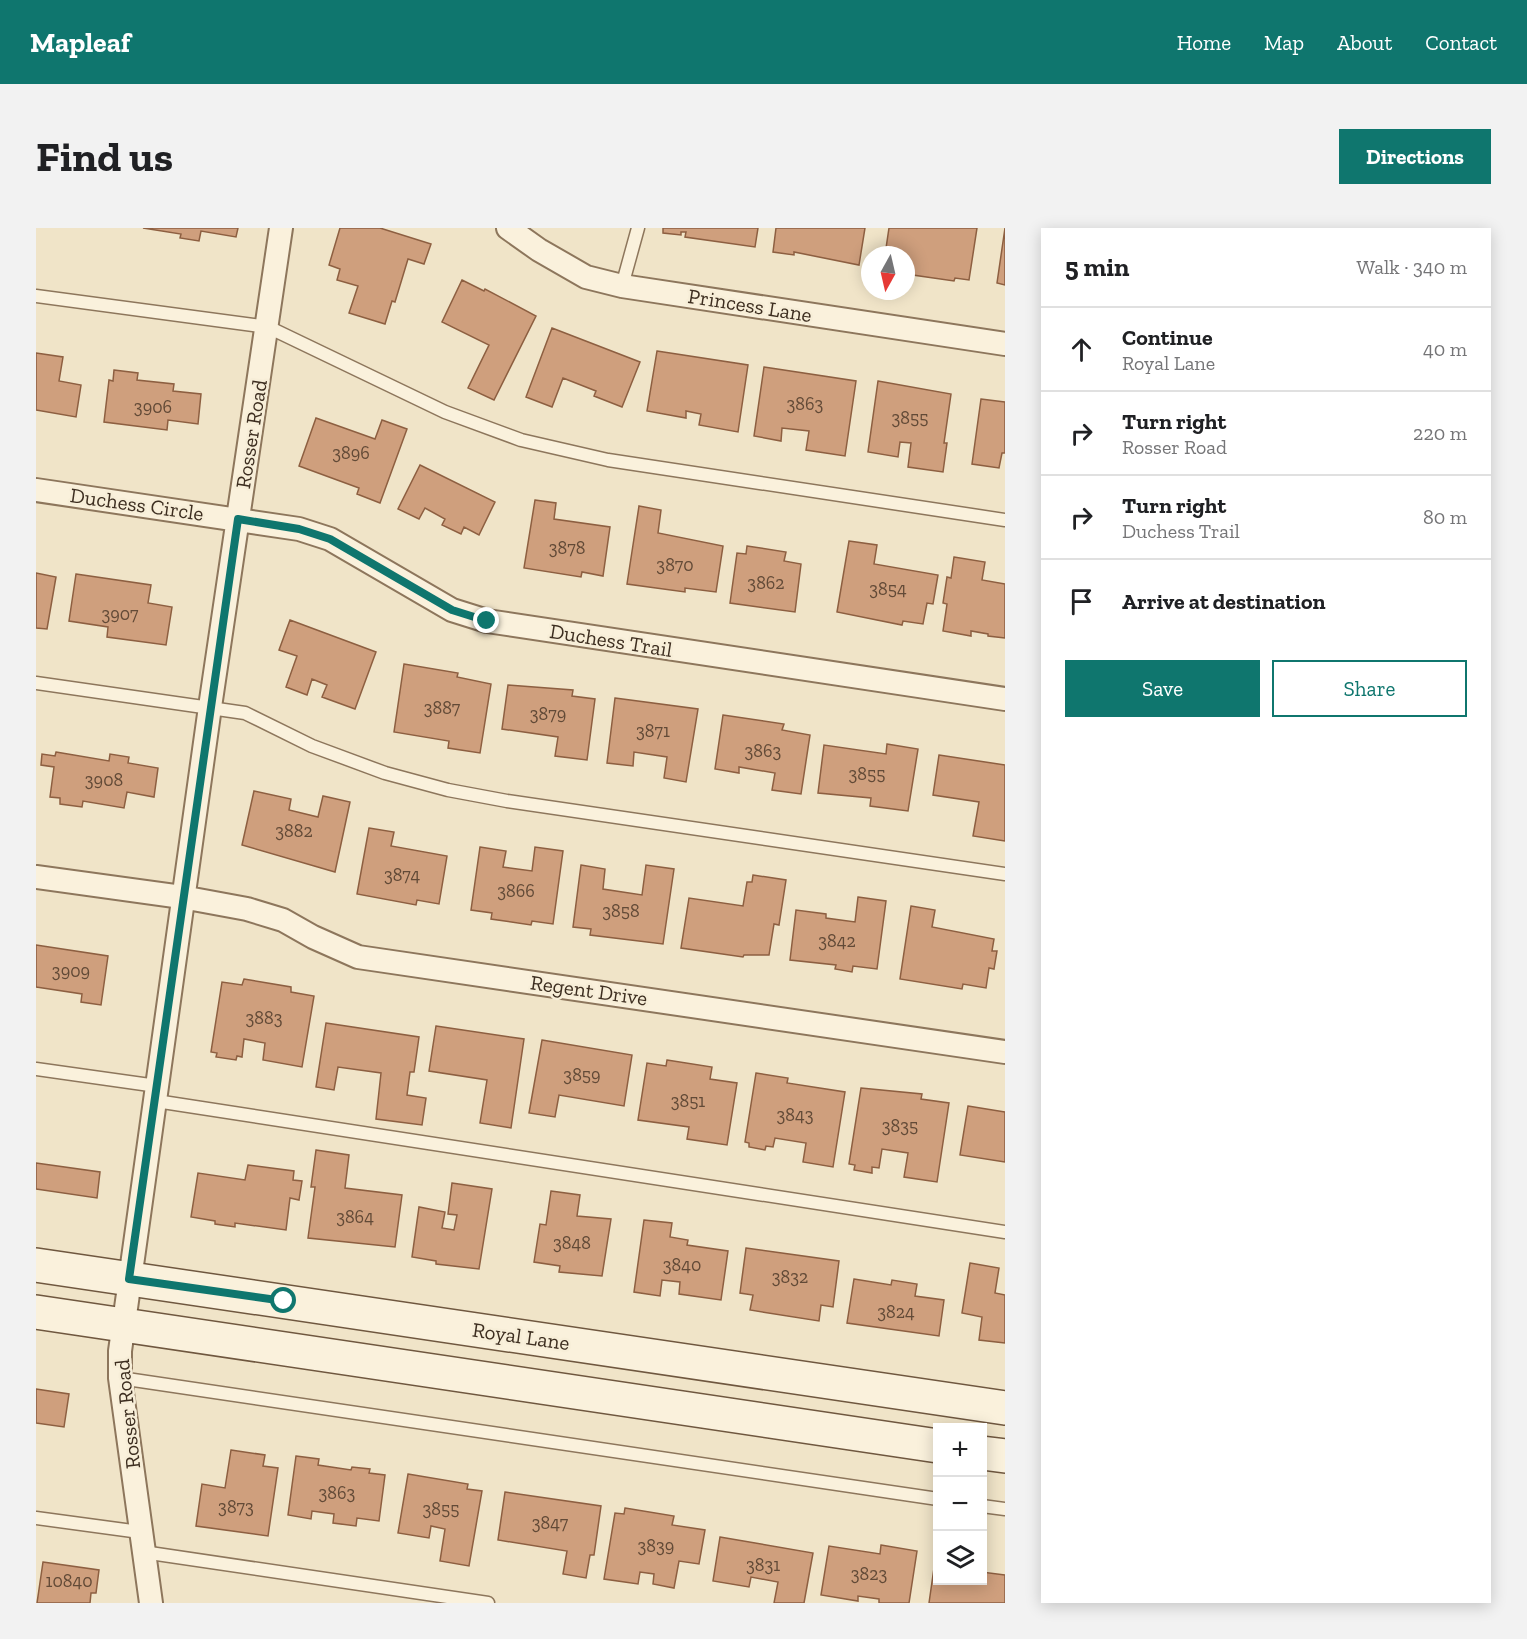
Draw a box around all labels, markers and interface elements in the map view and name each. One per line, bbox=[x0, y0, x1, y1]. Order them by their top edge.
text: Mapleaf bbox=[30, 26, 130, 59]
text: Home bbox=[1177, 30, 1231, 55]
text: Map bbox=[1264, 30, 1304, 55]
text: About bbox=[1337, 30, 1392, 55]
text: Contact bbox=[1425, 30, 1497, 55]
button: Directions bbox=[1339, 129, 1491, 184]
text: Find us bbox=[36, 131, 173, 182]
north arrow bbox=[861, 246, 915, 300]
text: 5 min bbox=[1065, 251, 1129, 283]
text: Walk · 340 m bbox=[1356, 255, 1467, 279]
street label: Princess Lane bbox=[686, 283, 814, 327]
text: Continue bbox=[1122, 324, 1213, 351]
icon: ahead bbox=[1065, 333, 1098, 366]
text: 40 m bbox=[1423, 337, 1467, 361]
text: Royal Lane bbox=[1122, 351, 1215, 375]
street label: Rosser Road bbox=[230, 377, 272, 490]
house number: 3863 bbox=[787, 393, 824, 415]
house number: 3906 bbox=[134, 396, 172, 418]
house number: 3855 bbox=[892, 407, 928, 429]
text: Turn right bbox=[1122, 408, 1226, 435]
icon: right bbox=[1065, 417, 1098, 450]
text: 220 m bbox=[1413, 421, 1467, 445]
text: Rosser Road bbox=[1122, 435, 1227, 459]
house number: 3896 bbox=[332, 442, 370, 464]
street label: Duchess Circle bbox=[69, 482, 205, 526]
text: Turn right bbox=[1122, 492, 1226, 519]
icon: right bbox=[1065, 501, 1098, 534]
text: 80 m bbox=[1423, 505, 1467, 529]
text: Duchess Trail bbox=[1122, 519, 1240, 543]
house number: 3878 bbox=[549, 537, 585, 559]
house number: 3870 bbox=[656, 554, 694, 576]
house number: 3862 bbox=[747, 572, 785, 594]
house number: 3854 bbox=[869, 578, 907, 600]
icon: arrive bbox=[1065, 585, 1098, 618]
text: Arrive at destination bbox=[1122, 588, 1325, 615]
house number: 3907 bbox=[101, 603, 139, 625]
route end bbox=[473, 607, 499, 633]
street label: Duchess Trail bbox=[548, 618, 675, 662]
button: Save bbox=[1065, 660, 1260, 717]
button: Share bbox=[1272, 660, 1467, 717]
house number: 3887 bbox=[424, 697, 461, 719]
house number: 3879 bbox=[530, 703, 566, 725]
house number: 3871 bbox=[636, 720, 670, 742]
house number: 3863 bbox=[745, 740, 782, 762]
house number: 3855 bbox=[849, 763, 885, 785]
house number: 3908 bbox=[85, 769, 123, 791]
house number: 3882 bbox=[275, 820, 313, 842]
house number: 3874 bbox=[384, 864, 420, 886]
house number: 3866 bbox=[497, 880, 535, 902]
house number: 3858 bbox=[602, 900, 640, 922]
house number: 3842 bbox=[818, 930, 856, 952]
house number: 3909 bbox=[52, 960, 90, 982]
street label: Regent Drive bbox=[529, 969, 649, 1011]
house number: 3883 bbox=[246, 1007, 283, 1029]
house number: 3859 bbox=[563, 1064, 601, 1086]
house number: 3851 bbox=[671, 1090, 705, 1112]
house number: 3843 bbox=[777, 1104, 814, 1126]
house number: 3835 bbox=[882, 1115, 918, 1137]
house number: 3864 bbox=[336, 1206, 374, 1228]
house number: 3848 bbox=[553, 1232, 591, 1254]
house number: 3840 bbox=[663, 1254, 701, 1276]
house number: 3832 bbox=[772, 1266, 808, 1288]
route start bbox=[270, 1287, 296, 1313]
house number: 3824 bbox=[877, 1301, 915, 1323]
street label: Royal Lane bbox=[471, 1317, 571, 1355]
street label: Rosser Road bbox=[109, 1357, 145, 1470]
map controls bbox=[933, 1423, 987, 1585]
button: + bbox=[933, 1423, 987, 1477]
button: − bbox=[933, 1477, 987, 1531]
house number: 3863 bbox=[319, 1482, 356, 1504]
house number: 3873 bbox=[218, 1496, 254, 1518]
house number: 3855 bbox=[423, 1498, 459, 1520]
house number: 3847 bbox=[532, 1512, 569, 1534]
button: layers bbox=[933, 1531, 987, 1585]
house number: 3839 bbox=[638, 1535, 674, 1557]
house number: 3831 bbox=[746, 1554, 780, 1576]
house number: 3823 bbox=[851, 1563, 887, 1585]
house number: 10840 bbox=[45, 1570, 93, 1592]

